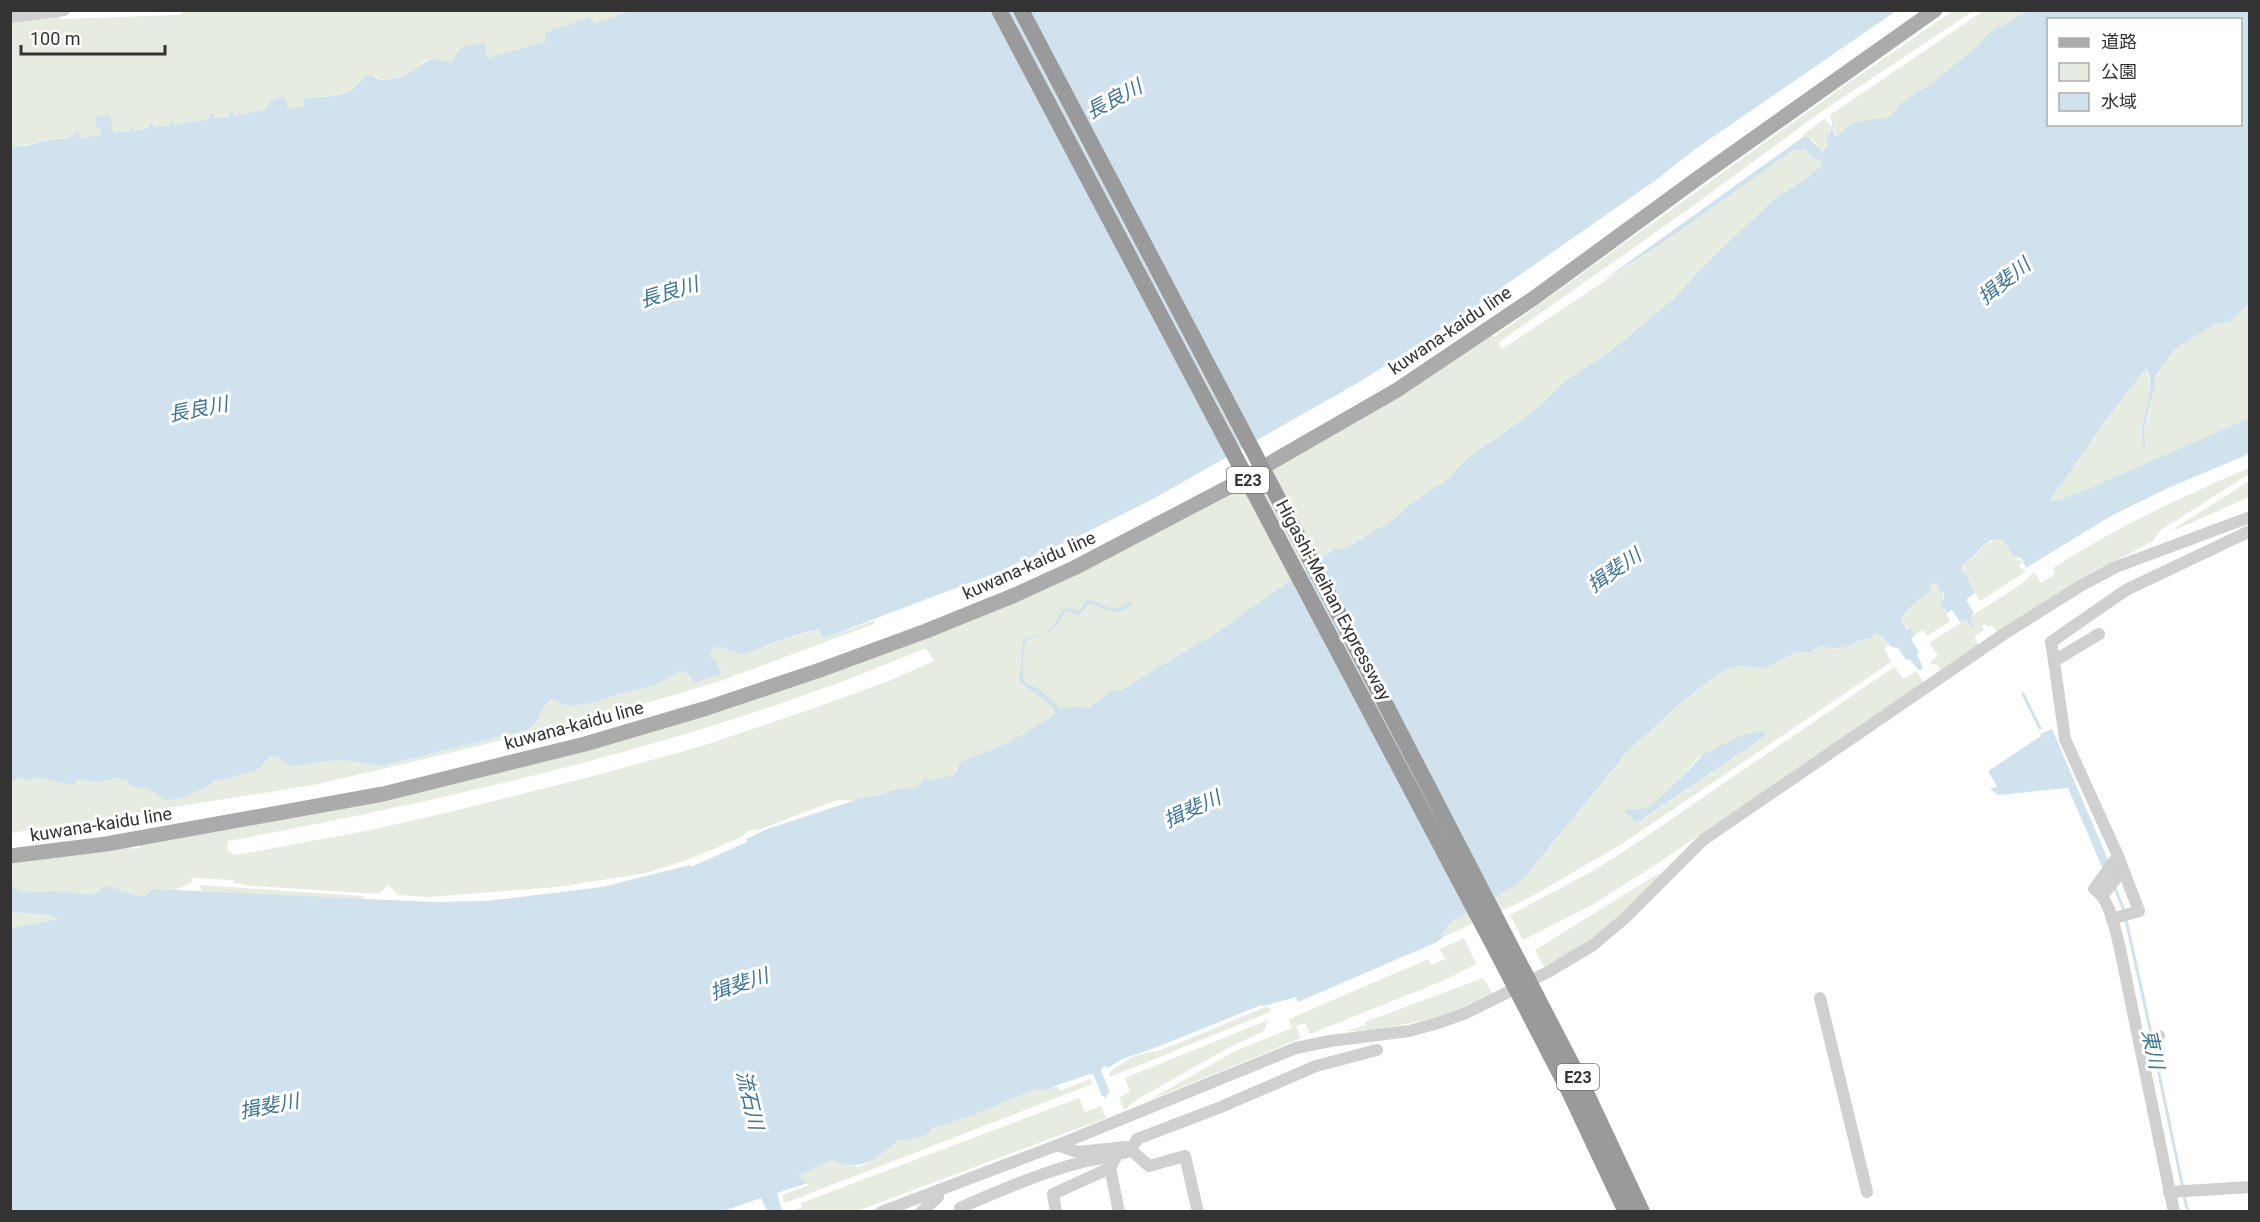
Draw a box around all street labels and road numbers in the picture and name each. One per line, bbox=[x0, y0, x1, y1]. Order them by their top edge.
street label: kuwana-kaidu line bbox=[1385, 281, 1515, 379]
road number: E23 bbox=[1227, 467, 1269, 493]
street label: Higashi-Meihan Expressway bbox=[1272, 496, 1396, 704]
street label: kuwana-kaidu line bbox=[959, 526, 1099, 604]
street label: kuwana-kaidu line bbox=[502, 696, 646, 754]
street label: kuwana-kaidu line bbox=[29, 802, 173, 846]
road number: E23 bbox=[1557, 1064, 1599, 1090]

